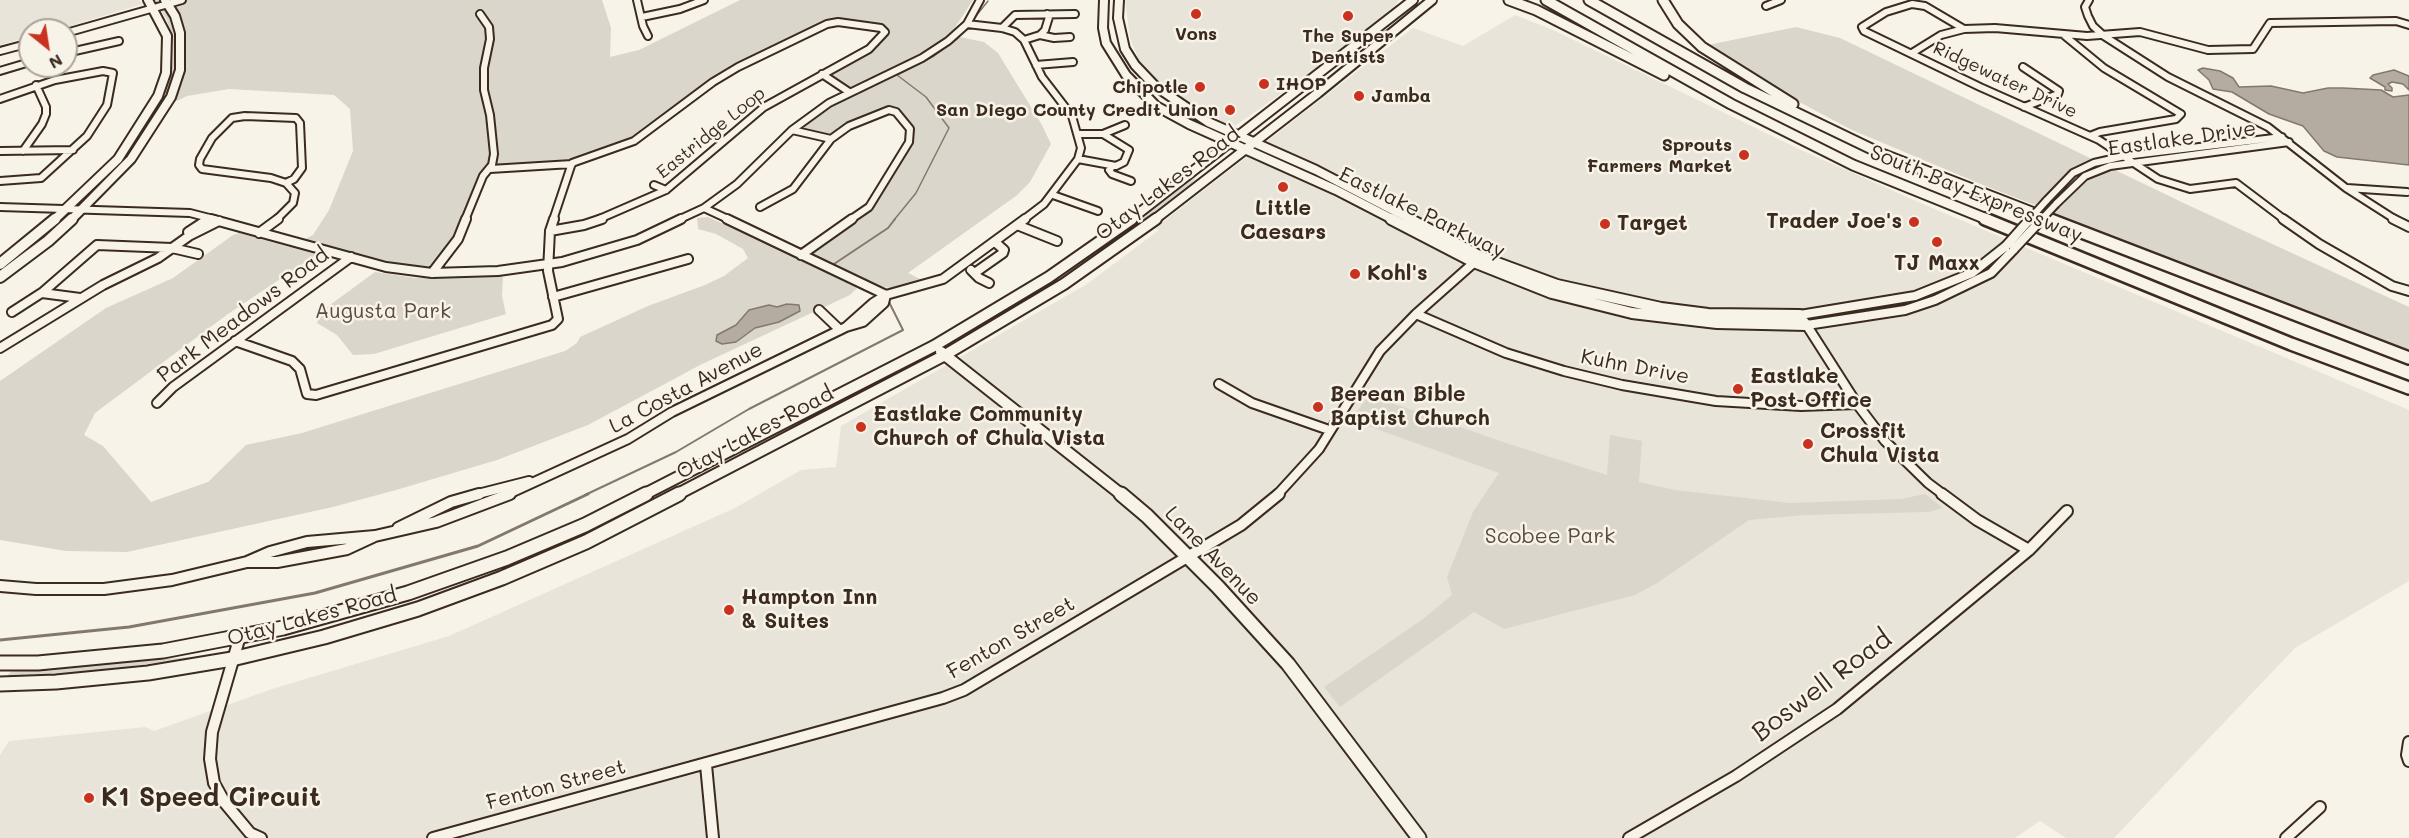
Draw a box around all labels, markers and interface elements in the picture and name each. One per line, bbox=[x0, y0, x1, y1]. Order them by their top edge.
marker: Vons bbox=[1189, 7, 1203, 21]
marker: The Super Dentists bbox=[1341, 9, 1355, 23]
north arrow bbox=[18, 18, 78, 78]
place label: Vons bbox=[1175, 23, 1217, 45]
place label: The Super Dentists bbox=[1302, 25, 1394, 68]
street label: Ridgewater Drive bbox=[1929, 37, 2081, 123]
text: N bbox=[46, 50, 67, 74]
place label: IHOP bbox=[1276, 73, 1327, 95]
place label: Chipotle bbox=[1112, 76, 1188, 98]
marker: IHOP bbox=[1257, 77, 1271, 91]
marker: Chipotle bbox=[1193, 80, 1207, 94]
street label: Eastridge Loop bbox=[652, 83, 770, 183]
place label: Jamba bbox=[1371, 85, 1431, 107]
marker: Jamba bbox=[1352, 89, 1366, 103]
place label: San Diego County Credit Union bbox=[936, 99, 1218, 121]
marker: San Diego County Credit Union bbox=[1223, 103, 1237, 117]
street label: Eastlake Drive bbox=[2106, 116, 2258, 162]
street label: Otay Lakes Road bbox=[1091, 122, 1245, 246]
place label: Sprouts Farmers Market bbox=[1587, 134, 1732, 176]
street label: South Bay Expressway bbox=[1866, 140, 2086, 248]
marker: Sprouts Farmers Market bbox=[1737, 148, 1751, 162]
street label: Eastlake Parkway bbox=[1335, 162, 1509, 264]
marker: Little Caesars bbox=[1276, 180, 1290, 194]
place label: Little Caesars bbox=[1240, 196, 1326, 246]
place label: Trader Joe's bbox=[1766, 209, 1902, 235]
place label: Target bbox=[1617, 211, 1688, 237]
marker: Trader Joe's bbox=[1907, 215, 1921, 229]
marker: Target bbox=[1598, 217, 1612, 231]
marker: TJ Maxx bbox=[1930, 235, 1944, 249]
street label: Park Meadows Road bbox=[152, 242, 334, 388]
place label: TJ Maxx bbox=[1894, 251, 1980, 277]
place label: Kohl's bbox=[1367, 261, 1428, 287]
marker: Kohl's bbox=[1348, 267, 1362, 281]
park label: Augusta Park bbox=[315, 299, 451, 325]
street label: La Costa Avenue bbox=[605, 337, 767, 439]
street label: Kuhn Drive bbox=[1579, 344, 1691, 390]
place label: Eastlake Post Office bbox=[1750, 364, 1872, 414]
street label: Otay Lakes Road bbox=[672, 381, 838, 485]
place label: Berean Bible Baptist Church bbox=[1330, 382, 1490, 432]
marker: Eastlake Post Office bbox=[1731, 382, 1745, 396]
marker: Berean Bible Baptist Church bbox=[1311, 400, 1325, 414]
place label: Eastlake Community Church of Chula Vista bbox=[873, 402, 1105, 452]
place label: Crossfit Chula Vista bbox=[1820, 419, 1940, 469]
marker: Eastlake Community Church of Chula Vista bbox=[854, 420, 868, 434]
marker: Crossfit Chula Vista bbox=[1801, 437, 1815, 451]
street label: Lane Avenue bbox=[1159, 501, 1267, 611]
park label: Scobee Park bbox=[1485, 524, 1615, 550]
street label: Otay Lakes Road bbox=[225, 582, 399, 652]
place label: Hampton Inn & Suites bbox=[741, 585, 877, 635]
street label: Fenton Street bbox=[943, 591, 1079, 685]
marker: Hampton Inn & Suites bbox=[722, 603, 736, 617]
street label: Boswell Road bbox=[1746, 623, 1898, 749]
street label: Fenton Street bbox=[484, 754, 628, 816]
place label: K1 Speed Circuit bbox=[101, 782, 321, 814]
marker: K1 Speed Circuit bbox=[82, 791, 96, 805]

